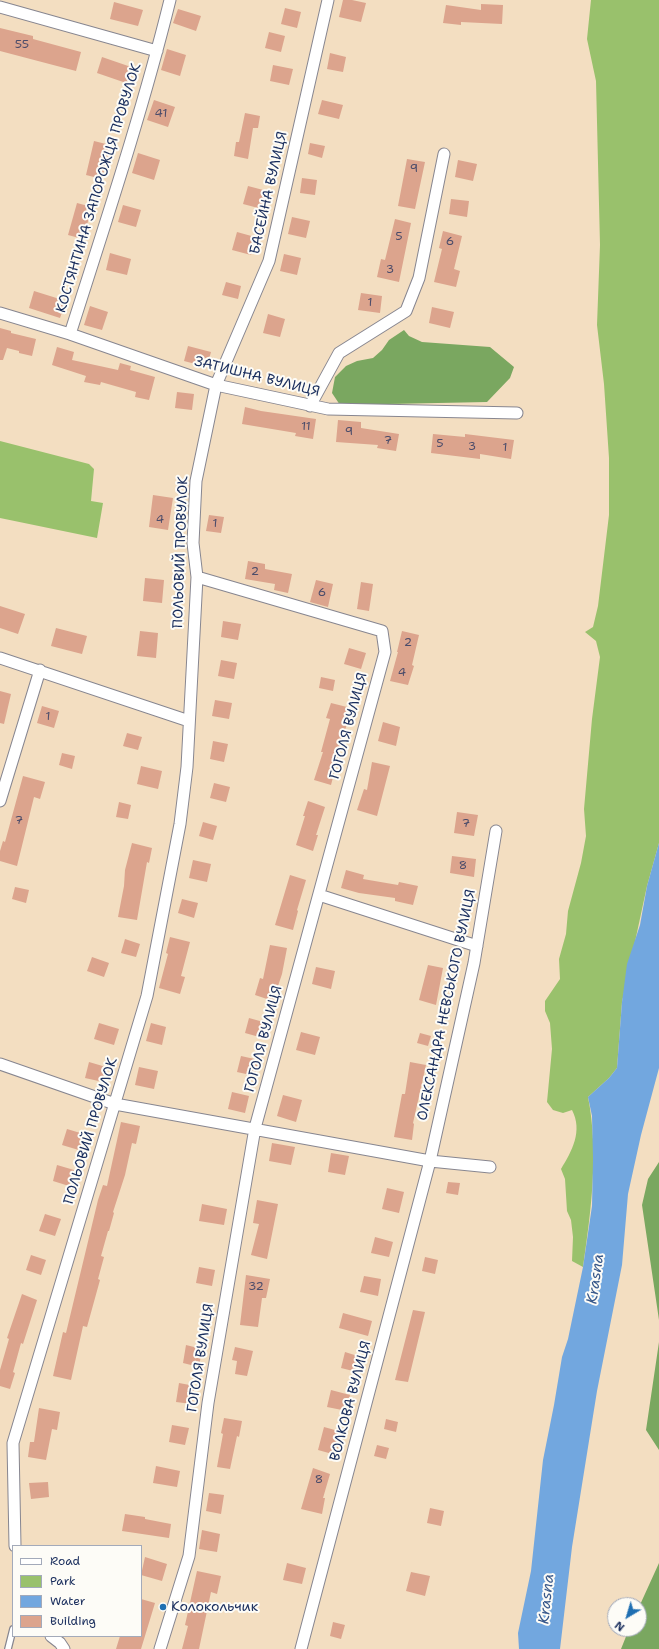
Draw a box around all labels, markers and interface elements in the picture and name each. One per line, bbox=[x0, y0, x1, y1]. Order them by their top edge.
house number: 55 bbox=[15, 38, 29, 52]
street label: КОСТЯНТИНА ЗАПОРОЖЦЯ ПРОВУЛОК bbox=[53, 61, 145, 315]
house number: 41 bbox=[155, 107, 167, 121]
street label: БАСЕЙНА ВУЛИЦЯ bbox=[247, 130, 291, 256]
house number: 9 bbox=[410, 162, 418, 176]
house number: 5 bbox=[395, 230, 403, 244]
house number: 6 bbox=[446, 235, 454, 249]
house number: 3 bbox=[386, 263, 394, 277]
house number: 1 bbox=[367, 296, 373, 310]
street label: ЗАТИШНА ВУЛИЦЯ bbox=[193, 353, 321, 401]
house number: 11 bbox=[301, 420, 311, 434]
house number: 9 bbox=[345, 425, 353, 439]
house number: 7 bbox=[384, 434, 392, 448]
house number: 5 bbox=[436, 437, 444, 451]
house number: 3 bbox=[468, 440, 476, 454]
house number: 1 bbox=[502, 441, 508, 455]
street label: ПОЛЬОВИЙ ПРОВУЛОК bbox=[170, 475, 192, 629]
house number: 4 bbox=[156, 513, 164, 527]
house number: 1 bbox=[212, 517, 218, 531]
house number: 2 bbox=[251, 565, 259, 579]
house number: 6 bbox=[318, 586, 326, 600]
house number: 2 bbox=[404, 636, 412, 650]
house number: 4 bbox=[398, 666, 406, 680]
street label: ГОГОЛЯ ВУЛИЦЯ bbox=[327, 671, 371, 781]
house number: 1 bbox=[45, 710, 51, 724]
house number: 7 bbox=[15, 814, 23, 828]
house number: 7 bbox=[462, 817, 470, 831]
house number: 8 bbox=[459, 859, 467, 873]
street label: ОЛЕКСАНДРА НЕВСЬКОГО ВУЛИЦЯ bbox=[414, 888, 480, 1122]
street label: ГОГОЛЯ ВУЛИЦЯ bbox=[242, 984, 286, 1094]
street label: ПОЛЬОВИЙ ПРОВУЛОК bbox=[61, 1056, 121, 1206]
water label: Krasna bbox=[584, 1253, 608, 1305]
house number: 32 bbox=[248, 1280, 264, 1294]
street label: ГОГОЛЯ ВУЛИЦЯ bbox=[184, 1302, 218, 1414]
street label: ВОЛКОВА ВУЛИЦЯ bbox=[327, 1339, 375, 1463]
house number: 8 bbox=[315, 1473, 323, 1487]
legend bbox=[12, 1545, 142, 1637]
text: Road bbox=[50, 1553, 80, 1569]
text: Park bbox=[50, 1573, 76, 1589]
water label: Krasna bbox=[535, 1573, 559, 1625]
text: Water bbox=[50, 1593, 85, 1609]
north arrow bbox=[607, 1597, 647, 1637]
place label: Колокольчик bbox=[171, 1599, 258, 1615]
marker: Колокольчик bbox=[158, 1602, 168, 1612]
text: Building bbox=[50, 1613, 96, 1629]
text: N bbox=[612, 1617, 628, 1635]

